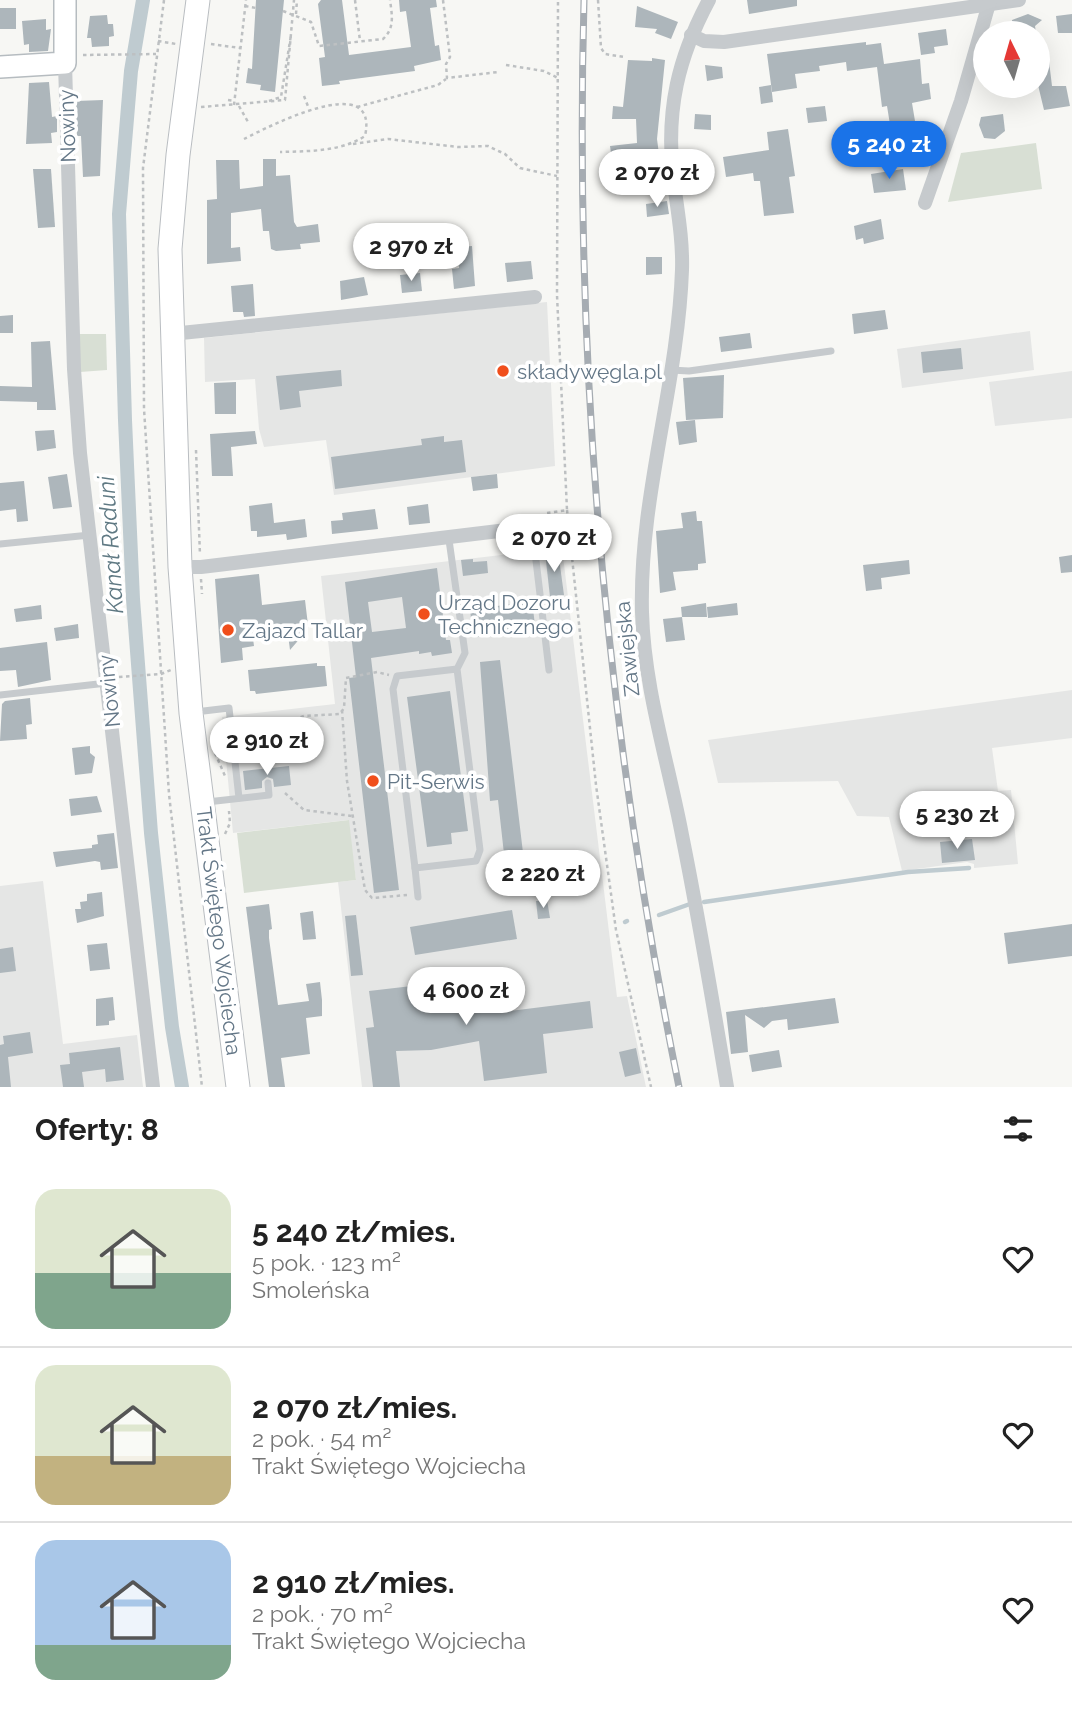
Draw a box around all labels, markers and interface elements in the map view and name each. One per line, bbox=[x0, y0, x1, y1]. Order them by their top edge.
north arrow bbox=[973, 21, 1050, 98]
map controls bbox=[973, 21, 1050, 98]
street label: Nowiny bbox=[53, 89, 81, 163]
pin: 5 240 zł bbox=[817, 122, 961, 181]
text: 5 240 zł bbox=[847, 130, 931, 157]
pin: 2 070 zł bbox=[585, 150, 729, 209]
text: 2 070 zł bbox=[615, 158, 699, 185]
pin: 2 970 zł bbox=[339, 224, 483, 283]
text: 2 970 zł bbox=[369, 232, 453, 259]
place label: składywęgla.pl bbox=[517, 359, 662, 384]
marker: składywęgla.pl bbox=[495, 363, 511, 379]
water label: Kanał Raduni bbox=[92, 474, 128, 615]
pin: 2 070 zł bbox=[482, 514, 626, 574]
text: 2 070 zł bbox=[512, 523, 596, 550]
place label: Urząd Dozoru Technicznego bbox=[438, 590, 573, 639]
street label: Zawiejska bbox=[610, 600, 644, 698]
marker: Urząd Dozoru Technicznego bbox=[416, 606, 432, 622]
place label: Zajazd Tallar bbox=[242, 618, 364, 643]
marker: Zajazd Tallar bbox=[220, 622, 236, 638]
street label: Nowiny bbox=[93, 653, 125, 729]
pin: 2 910 zł bbox=[195, 718, 339, 777]
text: 2 910 zł bbox=[226, 726, 308, 753]
place label: Pit-Serwis bbox=[387, 769, 485, 794]
marker: Pit-Serwis bbox=[365, 773, 381, 789]
pin: 5 230 zł bbox=[885, 792, 1029, 851]
text: 5 230 zł bbox=[916, 800, 998, 827]
street label: Trakt Świętego Wojciecha bbox=[191, 805, 247, 1057]
pin: 2 220 zł bbox=[471, 850, 615, 910]
text: 2 220 zł bbox=[501, 859, 585, 886]
pin: 4 600 zł bbox=[394, 968, 538, 1027]
text: 4 600 zł bbox=[423, 976, 509, 1003]
icon: filters bbox=[999, 1110, 1037, 1148]
text: Oferty: 8 bbox=[35, 1112, 159, 1147]
text: 5 240 zł/mies. bbox=[252, 1214, 456, 1249]
icon: home bbox=[91, 1217, 175, 1301]
icon: heart bbox=[999, 1240, 1037, 1278]
text: 5 pok. · 123 m² bbox=[252, 1249, 401, 1276]
text: Smoleńska bbox=[252, 1276, 370, 1303]
text: 2 070 zł/mies. bbox=[252, 1390, 457, 1425]
icon: home bbox=[91, 1393, 175, 1477]
icon: heart bbox=[999, 1416, 1037, 1454]
text: 2 pok. · 54 m² bbox=[252, 1425, 391, 1452]
text: Trakt Świętego Wojciecha bbox=[252, 1452, 526, 1479]
text: 2 910 zł/mies. bbox=[252, 1565, 454, 1600]
icon: home bbox=[91, 1568, 175, 1652]
icon: heart bbox=[999, 1591, 1037, 1629]
text: 2 pok. · 70 m² bbox=[252, 1600, 393, 1627]
text: Trakt Świętego Wojciecha bbox=[252, 1627, 526, 1654]

